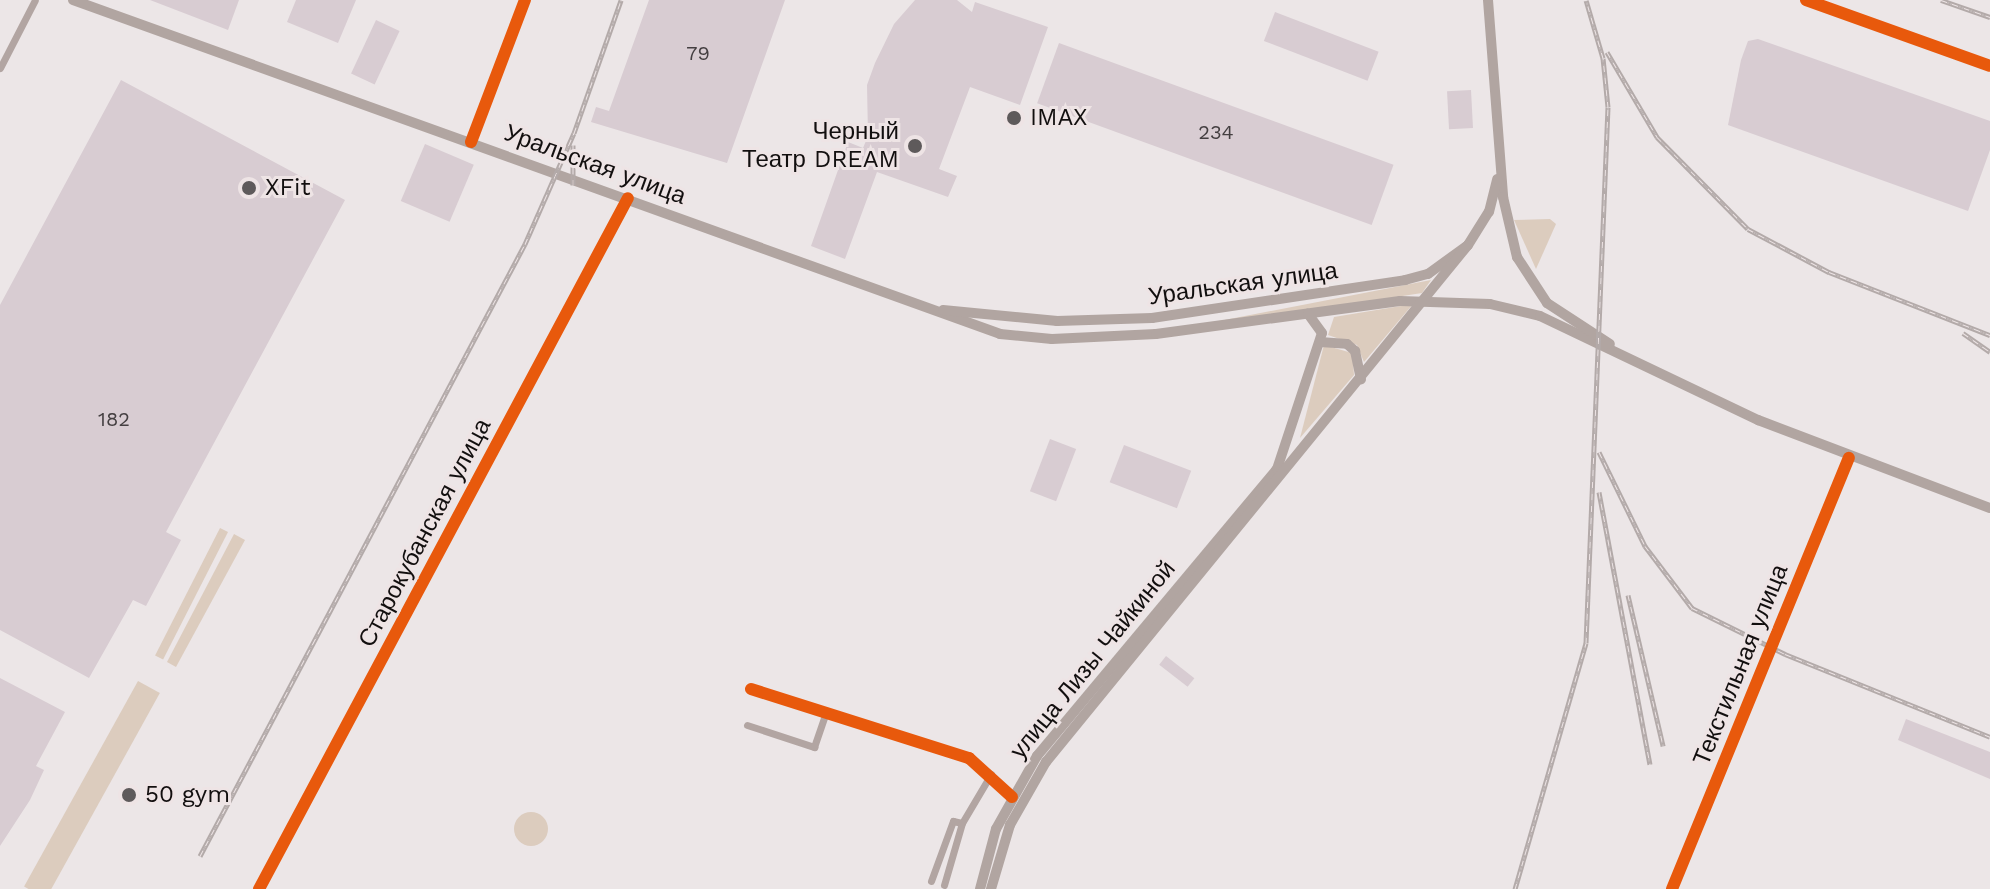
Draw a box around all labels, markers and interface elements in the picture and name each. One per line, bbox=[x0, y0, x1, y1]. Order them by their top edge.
house number: 79 bbox=[686, 41, 710, 65]
place label: IMAX bbox=[1030, 104, 1087, 132]
marker: IMAX bbox=[1005, 109, 1023, 127]
place label: Черный Театр DREAM bbox=[742, 118, 899, 174]
street label: Уральская улица bbox=[500, 119, 690, 211]
house number: 234 bbox=[1198, 120, 1234, 144]
marker: Черный Театр DREAM bbox=[906, 137, 924, 155]
place label: XFit bbox=[265, 174, 311, 202]
marker: XFit bbox=[240, 179, 258, 197]
street label: Уральская улица bbox=[1146, 256, 1340, 312]
house number: 182 bbox=[98, 407, 130, 431]
street label: Старокубанская улица bbox=[353, 414, 497, 652]
street label: улица Лизы Чайкиной bbox=[1004, 555, 1182, 765]
street label: Текстильная улица bbox=[1688, 560, 1794, 770]
place label: 50 gym bbox=[145, 781, 230, 809]
marker: 50 gym bbox=[120, 786, 138, 804]

